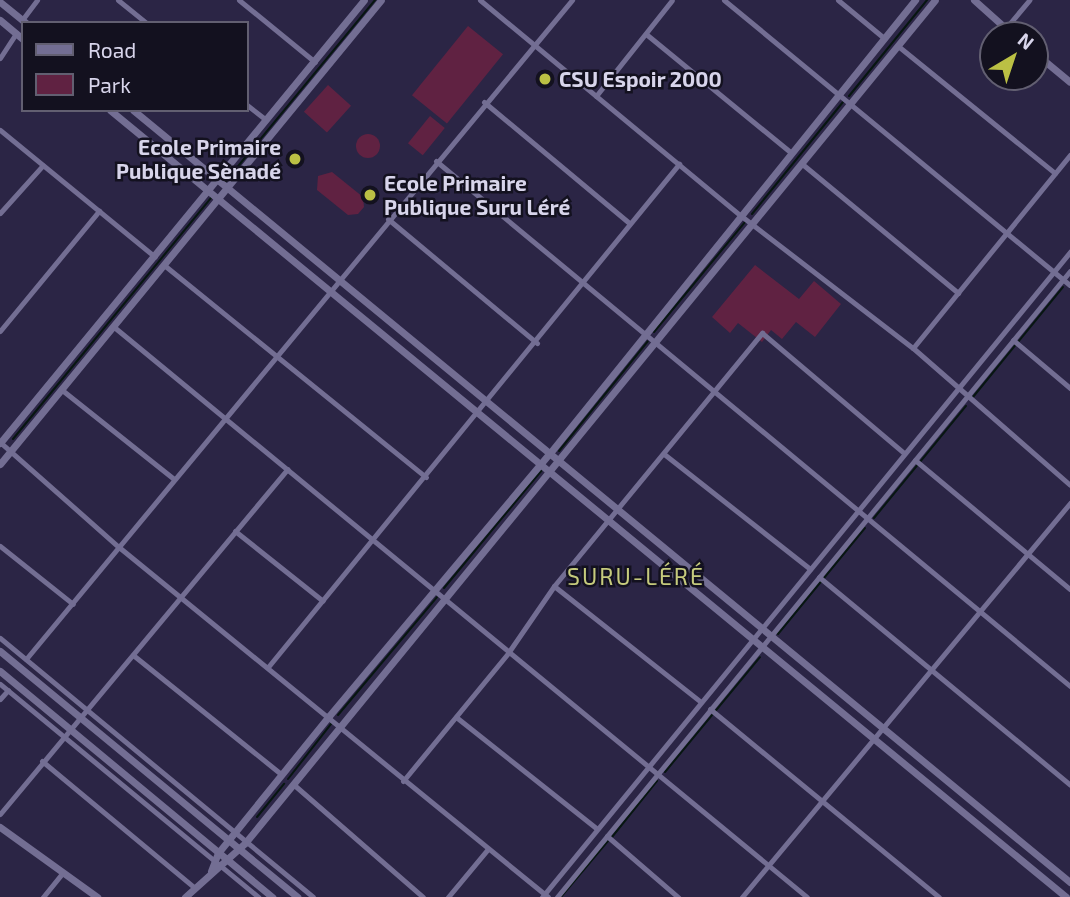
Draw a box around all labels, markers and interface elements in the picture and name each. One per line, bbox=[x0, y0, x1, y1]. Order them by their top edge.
legend bbox=[21, 21, 248, 112]
north arrow bbox=[979, 21, 1049, 91]
text: N bbox=[1014, 28, 1039, 54]
text: Road bbox=[88, 37, 136, 62]
place label: CSU Espoir 2000 bbox=[559, 66, 722, 92]
marker: CSU Espoir 2000 bbox=[537, 71, 553, 87]
text: Park bbox=[88, 72, 131, 97]
place label: Ecole Primaire Publique Sènadé bbox=[116, 134, 281, 184]
marker: Ecole Primaire Publique Sènadé bbox=[287, 151, 303, 167]
place label: Ecole Primaire Publique Suru Léré bbox=[384, 170, 570, 220]
marker: Ecole Primaire Publique Suru Léré bbox=[362, 187, 378, 203]
district label: SURU-LÉRÉ bbox=[568, 562, 704, 590]

